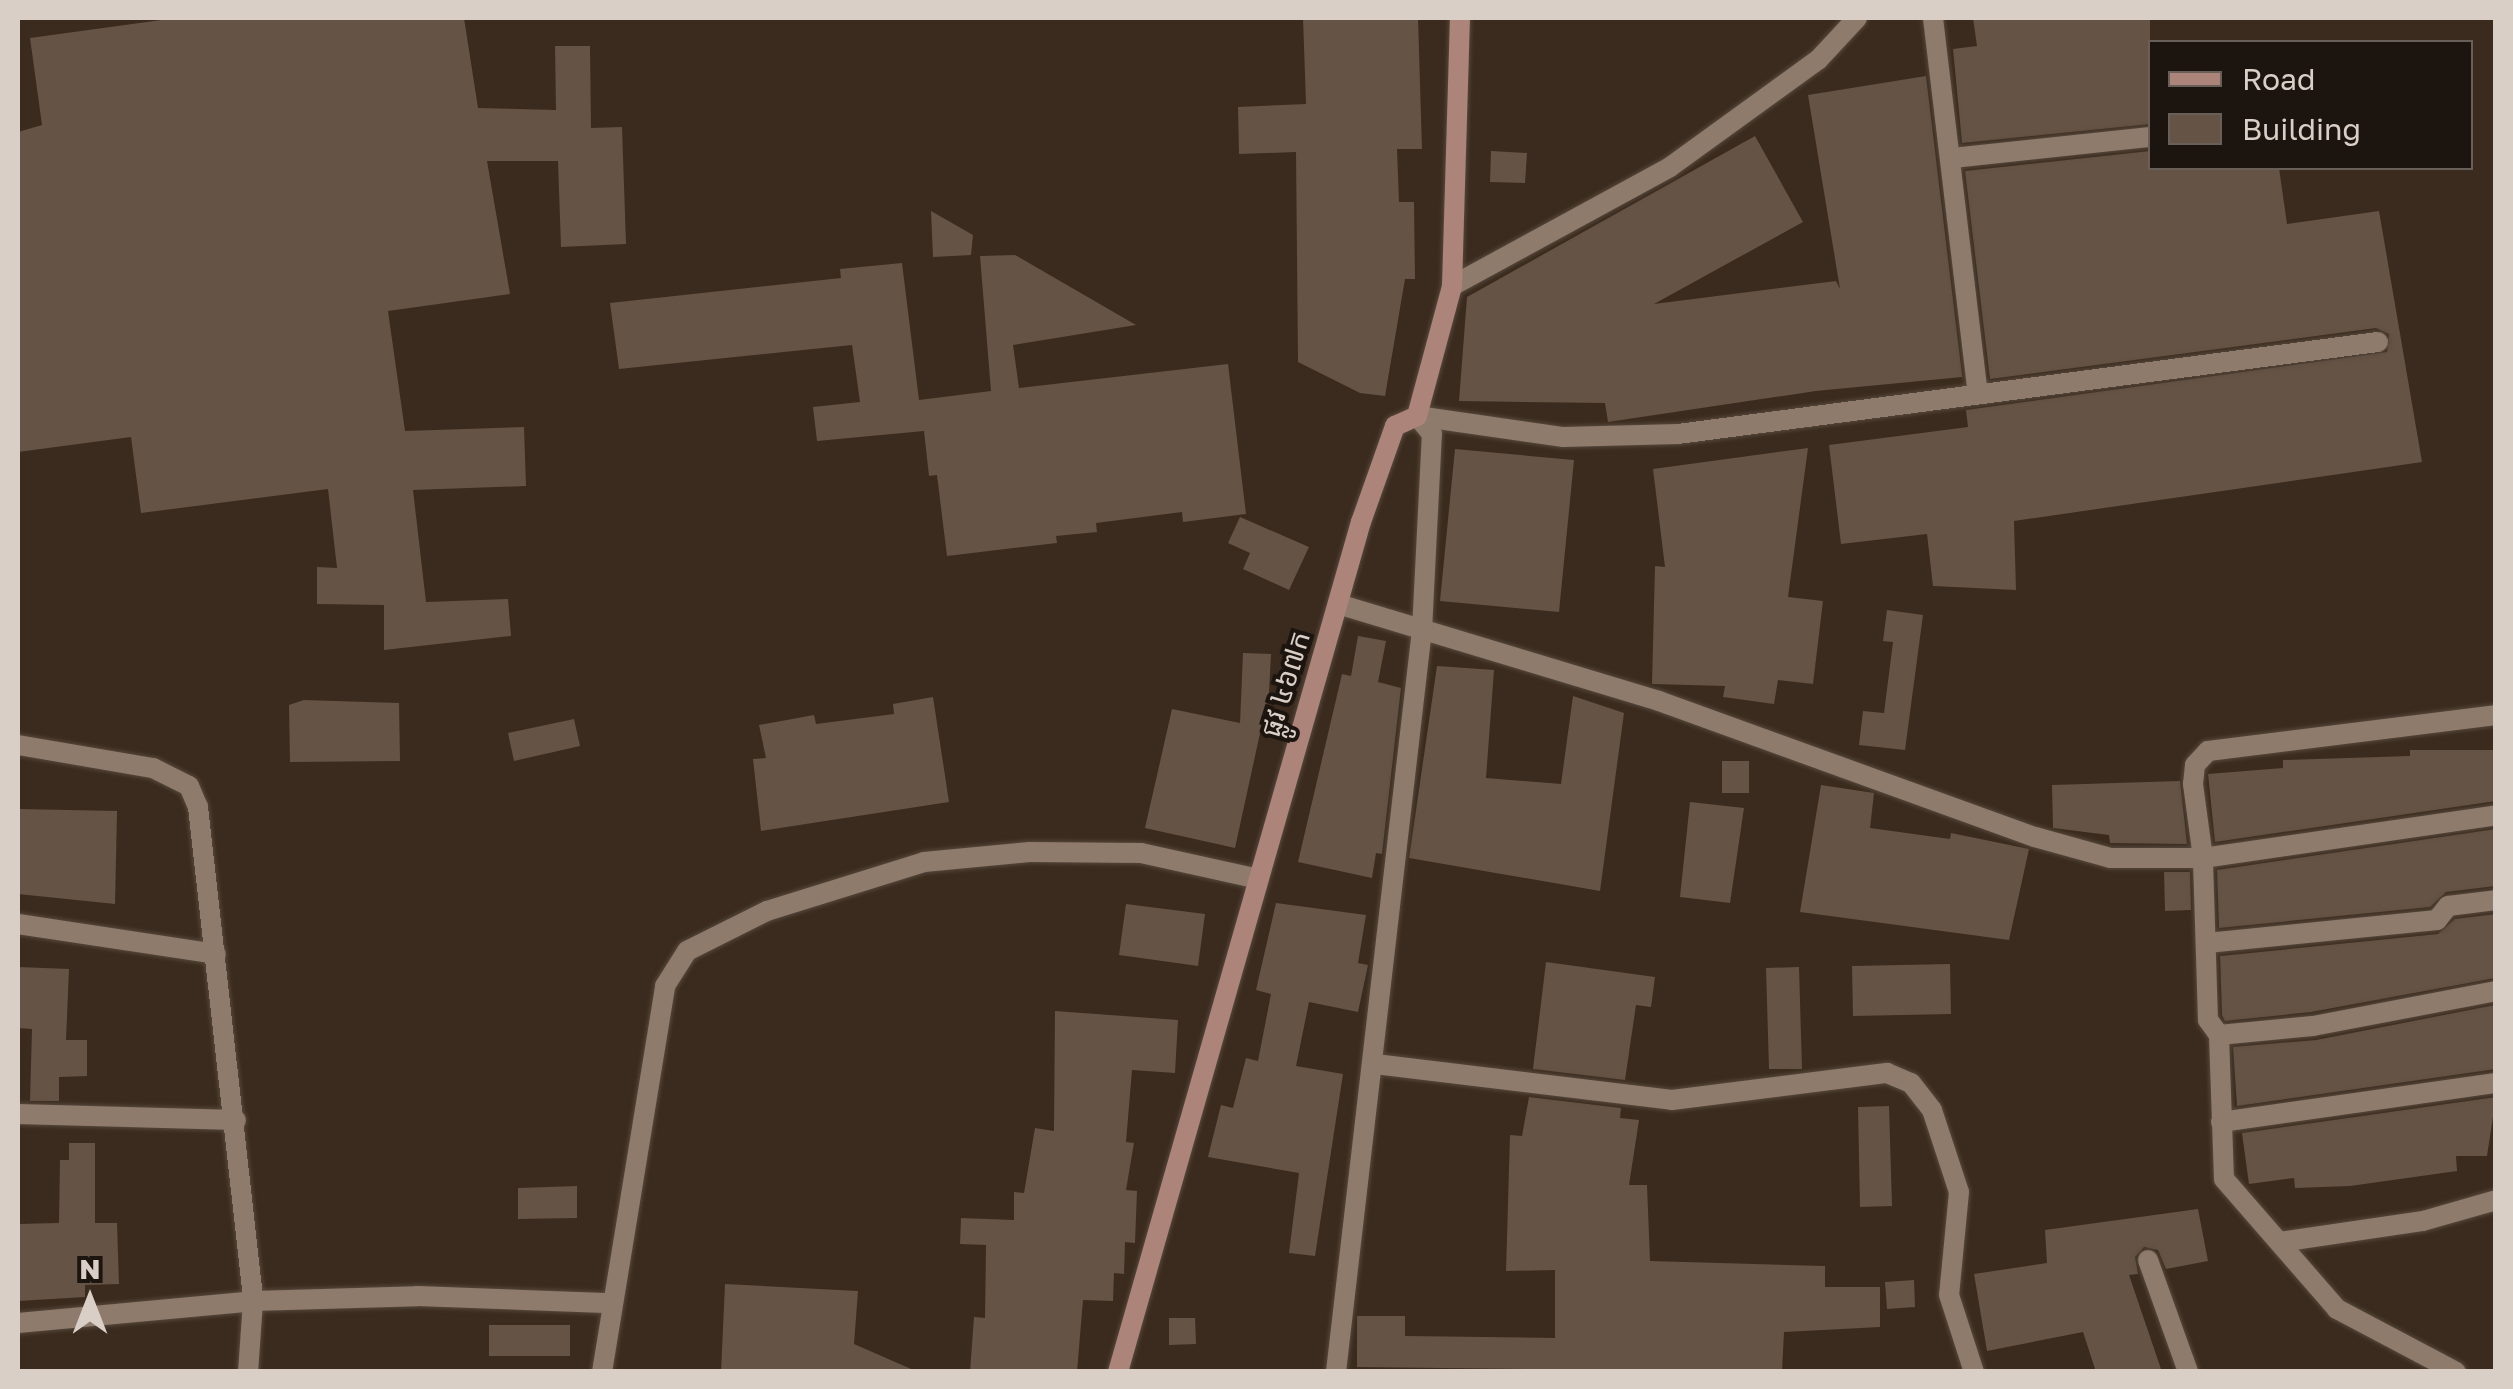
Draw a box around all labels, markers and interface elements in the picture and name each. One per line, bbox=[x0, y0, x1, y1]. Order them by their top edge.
legend bbox=[2148, 40, 2473, 170]
text: Road bbox=[2242, 61, 2316, 97]
text: Building bbox=[2242, 111, 2361, 147]
street label: ផ្លូវ ៤៦៧ក bbox=[1253, 627, 1317, 741]
north arrow bbox=[40, 1249, 140, 1349]
text: N bbox=[79, 1252, 101, 1285]

